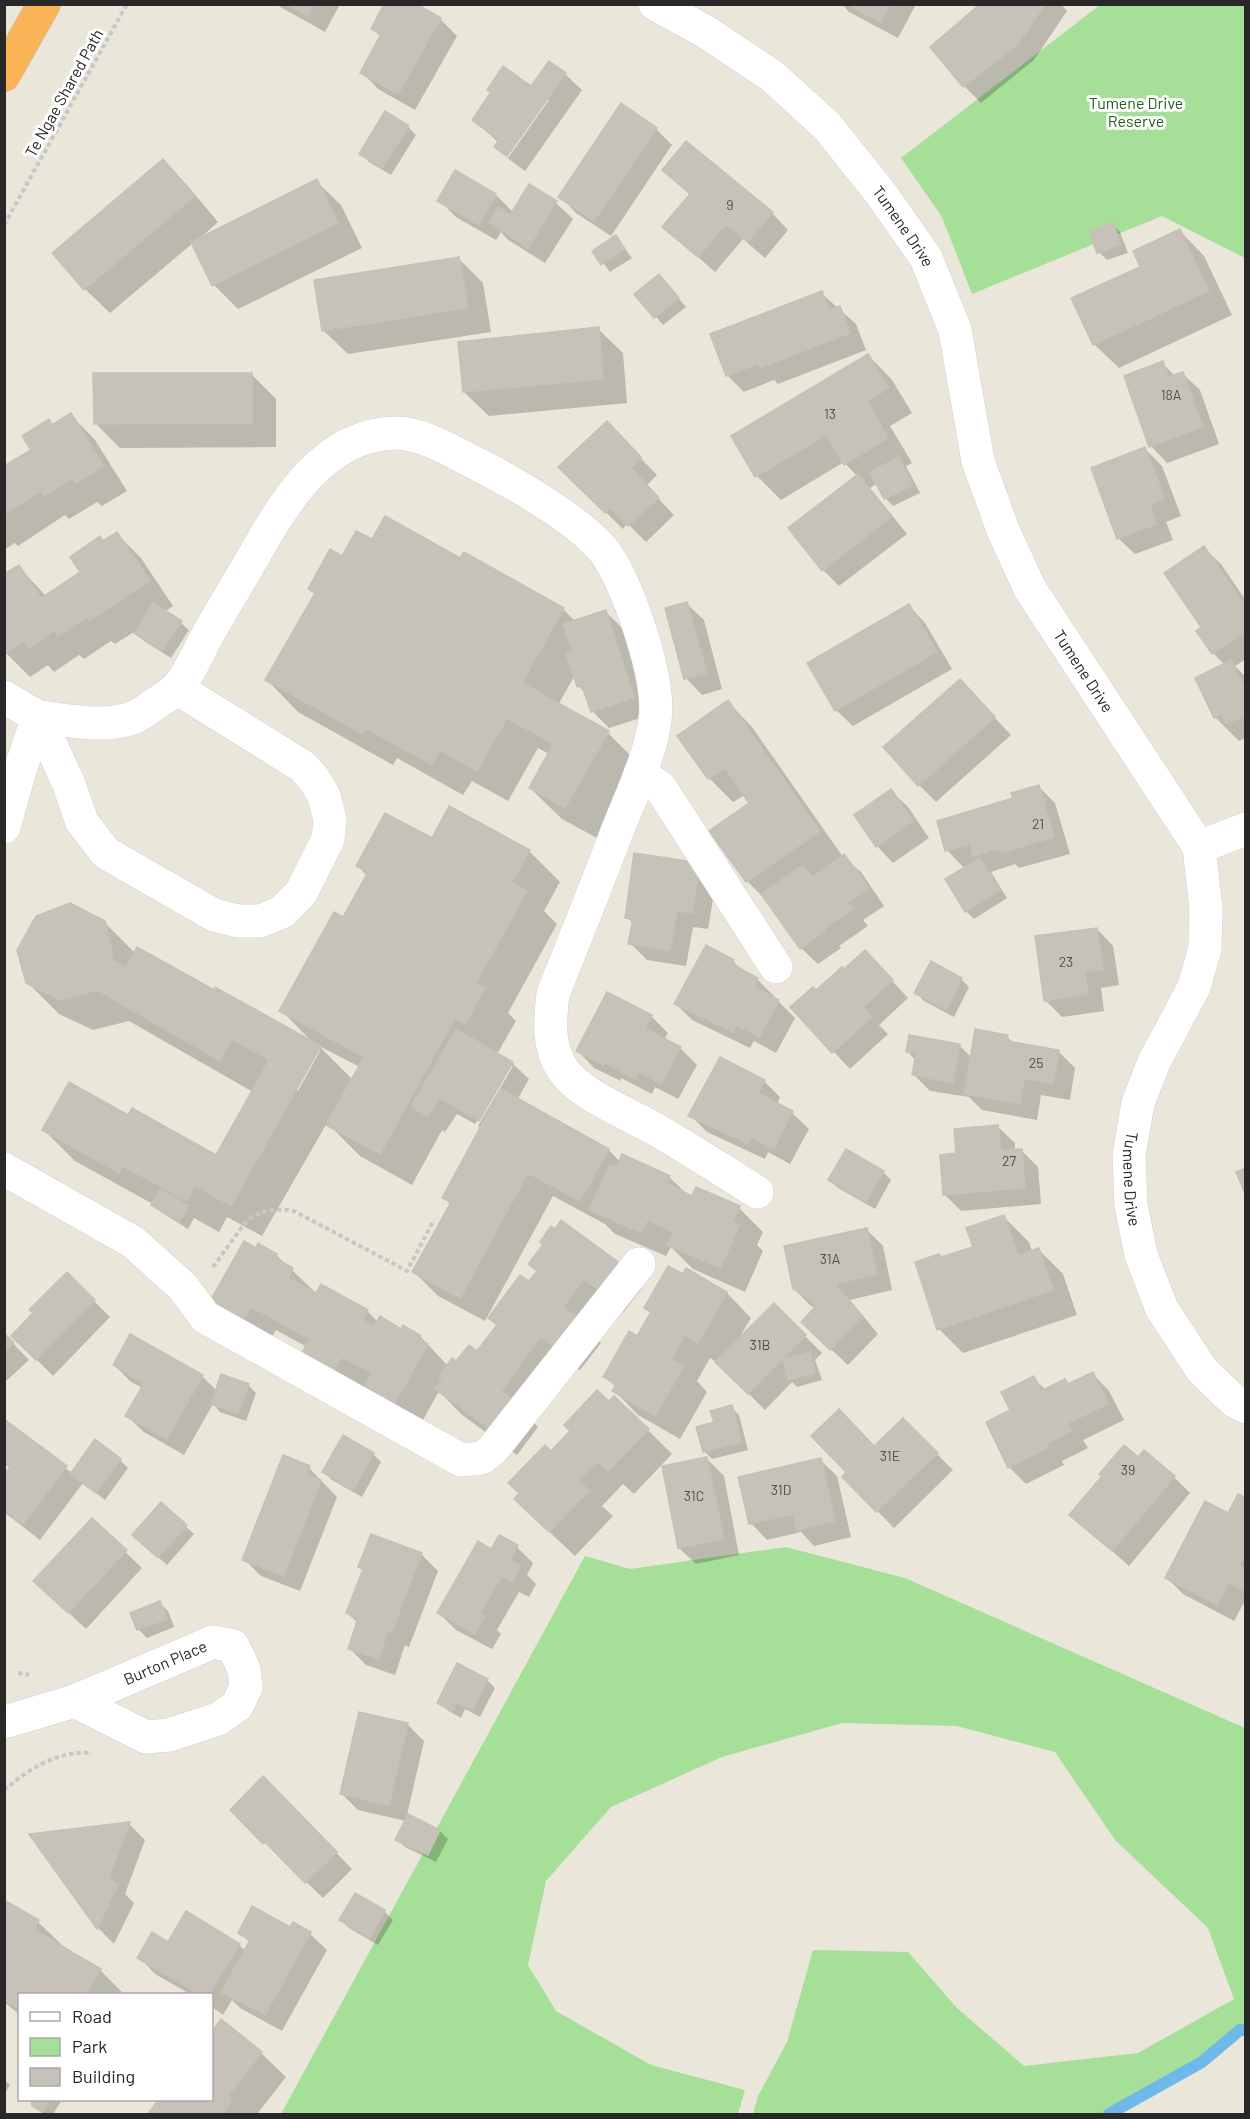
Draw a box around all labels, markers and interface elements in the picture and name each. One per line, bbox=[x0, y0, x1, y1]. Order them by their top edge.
street label: Te Ngae Shared Path bbox=[21, 25, 107, 160]
park label: Tumene Drive Reserve bbox=[1089, 93, 1183, 130]
street label: Tumene Drive bbox=[869, 181, 938, 269]
house number: 9 bbox=[726, 196, 734, 213]
house number: 18A bbox=[1161, 386, 1182, 403]
house number: 13 bbox=[824, 405, 836, 422]
street label: Tumene Drive bbox=[1050, 626, 1118, 716]
house number: 21 bbox=[1032, 815, 1044, 832]
house number: 23 bbox=[1059, 953, 1073, 970]
house number: 25 bbox=[1029, 1054, 1043, 1071]
street label: Tumene Drive bbox=[1120, 1131, 1145, 1228]
house number: 27 bbox=[1002, 1152, 1016, 1169]
house number: 31A bbox=[820, 1250, 841, 1267]
house number: 31B bbox=[750, 1336, 770, 1353]
house number: 31E bbox=[880, 1447, 900, 1464]
house number: 39 bbox=[1121, 1461, 1135, 1478]
house number: 31D bbox=[771, 1481, 791, 1498]
house number: 31C bbox=[684, 1487, 704, 1504]
street label: Burton Place bbox=[120, 1636, 210, 1688]
legend bbox=[18, 1993, 213, 2101]
text: Road bbox=[72, 2005, 112, 2027]
text: Park bbox=[72, 2035, 107, 2057]
text: Building bbox=[72, 2065, 135, 2087]

